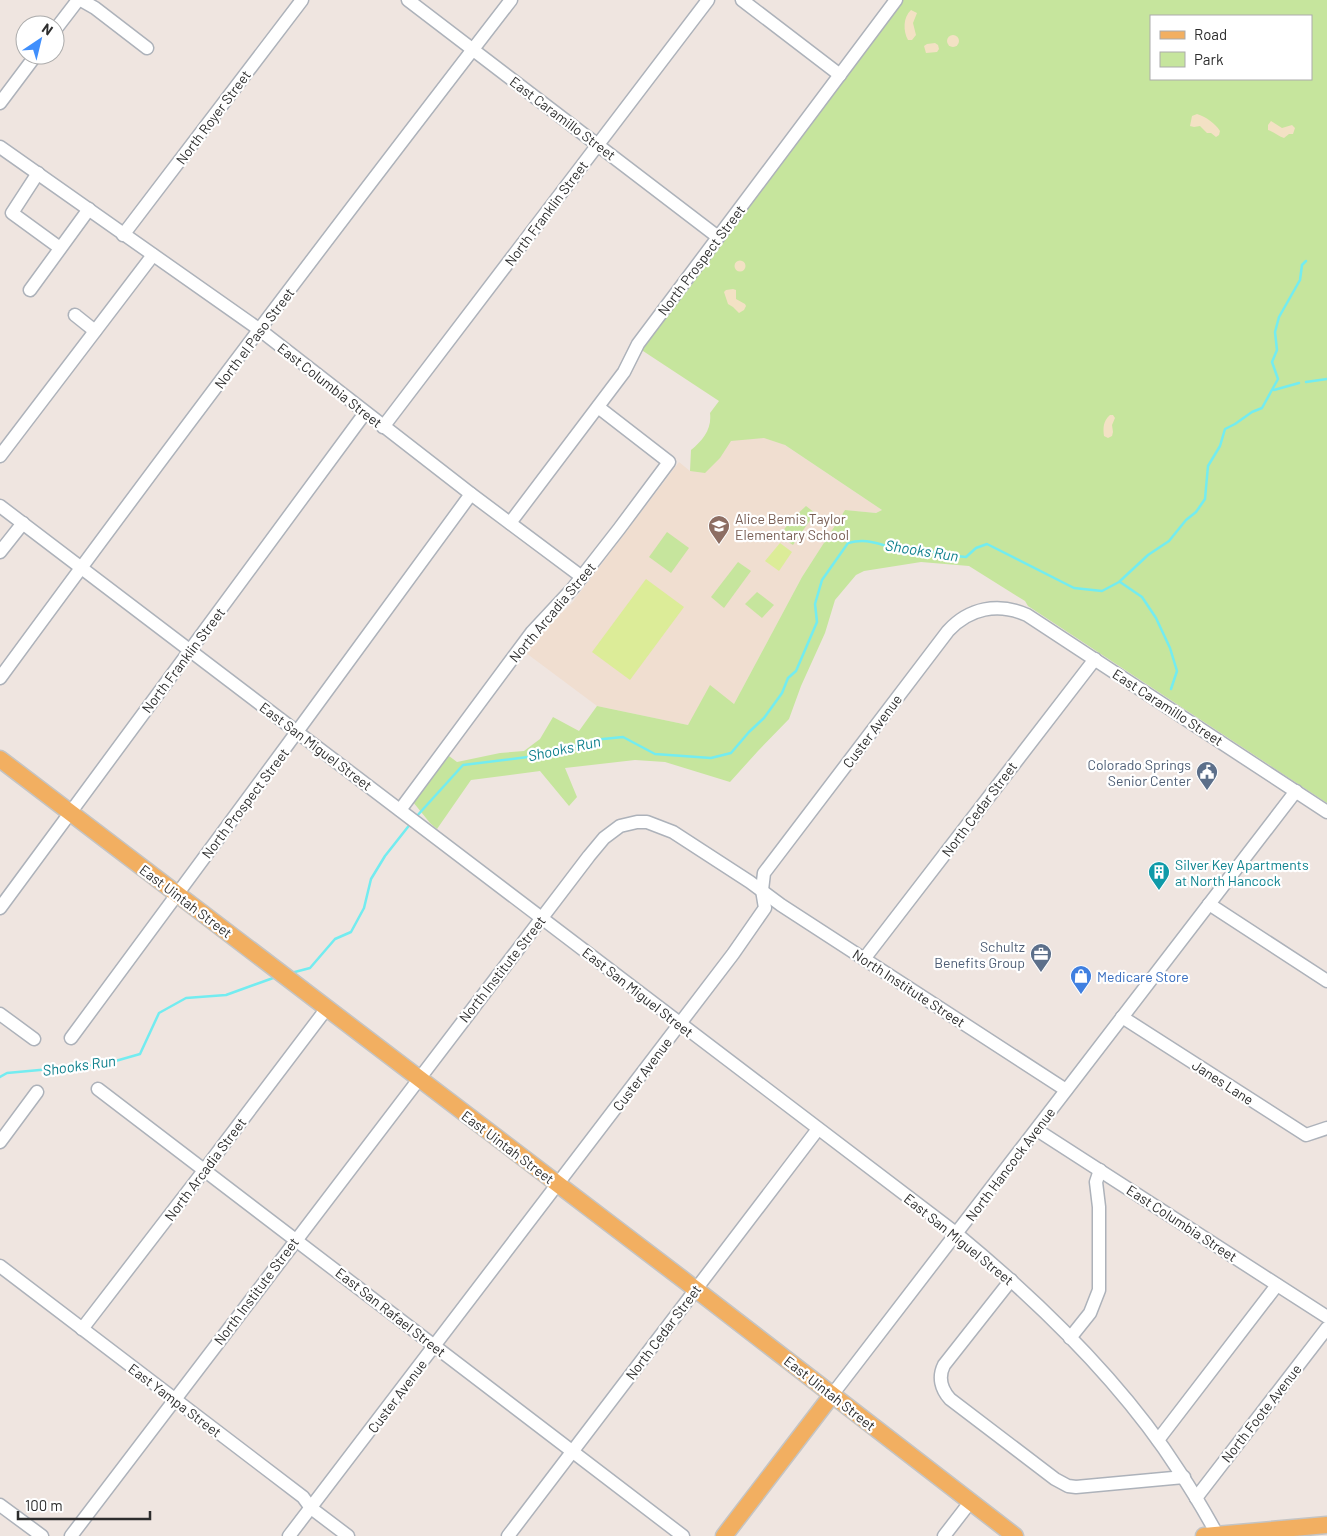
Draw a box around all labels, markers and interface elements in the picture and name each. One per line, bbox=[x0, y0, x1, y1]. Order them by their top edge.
north arrow bbox=[15, 15, 65, 65]
legend bbox=[1150, 15, 1312, 80]
text: N bbox=[39, 19, 56, 39]
text: Road bbox=[1194, 25, 1227, 43]
text: Park bbox=[1194, 50, 1224, 68]
street label: North Royer Street bbox=[172, 67, 254, 167]
street label: East Caramillo Street bbox=[507, 73, 619, 163]
street label: North Franklin Street bbox=[501, 157, 591, 269]
street label: North Prospect Street bbox=[654, 201, 748, 319]
street label: North el Paso Street bbox=[210, 284, 298, 392]
street label: East Columbia Street bbox=[274, 339, 386, 431]
place label: Alice Bemis Taylor Elementary School bbox=[735, 510, 849, 543]
school or university icon: Alice Bemis Taylor Elementary School bbox=[707, 514, 731, 545]
water label: Shooks Run bbox=[884, 535, 960, 565]
street label: North Arcadia Street bbox=[505, 559, 599, 665]
street label: North Franklin Street bbox=[138, 604, 228, 716]
street label: East Caramillo Street bbox=[1110, 665, 1226, 749]
street label: Custer Avenue bbox=[839, 691, 905, 771]
street label: East San Miguel Street bbox=[257, 698, 375, 794]
water label: Shooks Run bbox=[526, 731, 602, 764]
street label: North Prospect Street bbox=[198, 744, 292, 862]
place label: Colorado Springs Senior Center bbox=[1087, 756, 1191, 789]
street label: North Cedar Street bbox=[938, 758, 1020, 860]
public building icon: Colorado Springs Senior Center bbox=[1195, 760, 1219, 791]
place label: Silver Key Apartments at North Hancock bbox=[1175, 856, 1309, 889]
building icon: Silver Key Apartments at North Hancock bbox=[1147, 860, 1171, 891]
street label: East Uintah Street bbox=[136, 861, 236, 941]
street label: North Institute Street bbox=[455, 912, 549, 1026]
place label: Schultz Benefits Group bbox=[934, 938, 1025, 971]
office icon: Schultz Benefits Group bbox=[1029, 942, 1053, 973]
street label: East San Miguel Street bbox=[579, 943, 697, 1041]
street label: North Institute Street bbox=[850, 945, 968, 1031]
shop icon: Medicare Store bbox=[1069, 964, 1093, 995]
place label: Medicare Store bbox=[1097, 968, 1189, 985]
street label: Custer Avenue bbox=[609, 1034, 675, 1114]
water label: Shooks Run bbox=[41, 1051, 117, 1079]
street label: Janes Lane bbox=[1189, 1056, 1257, 1108]
street label: North Hancock Avenue bbox=[962, 1104, 1058, 1224]
street label: East Uintah Street bbox=[458, 1107, 558, 1187]
street label: North Arcadia Street bbox=[161, 1114, 249, 1224]
street label: East Columbia Street bbox=[1124, 1181, 1240, 1265]
street label: East San Miguel Street bbox=[901, 1190, 1017, 1288]
street label: North Institute Street bbox=[210, 1234, 302, 1348]
street label: East San Rafael Street bbox=[333, 1264, 449, 1360]
street label: North Cedar Street bbox=[622, 1281, 704, 1383]
street label: East Uintah Street bbox=[781, 1352, 879, 1434]
street label: Custer Avenue bbox=[364, 1356, 430, 1436]
street label: East Yampa Street bbox=[125, 1359, 225, 1441]
street label: North Foote Avenue bbox=[1217, 1360, 1305, 1466]
scale bar bbox=[18, 1488, 150, 1520]
text: 100 m bbox=[25, 1496, 63, 1514]

